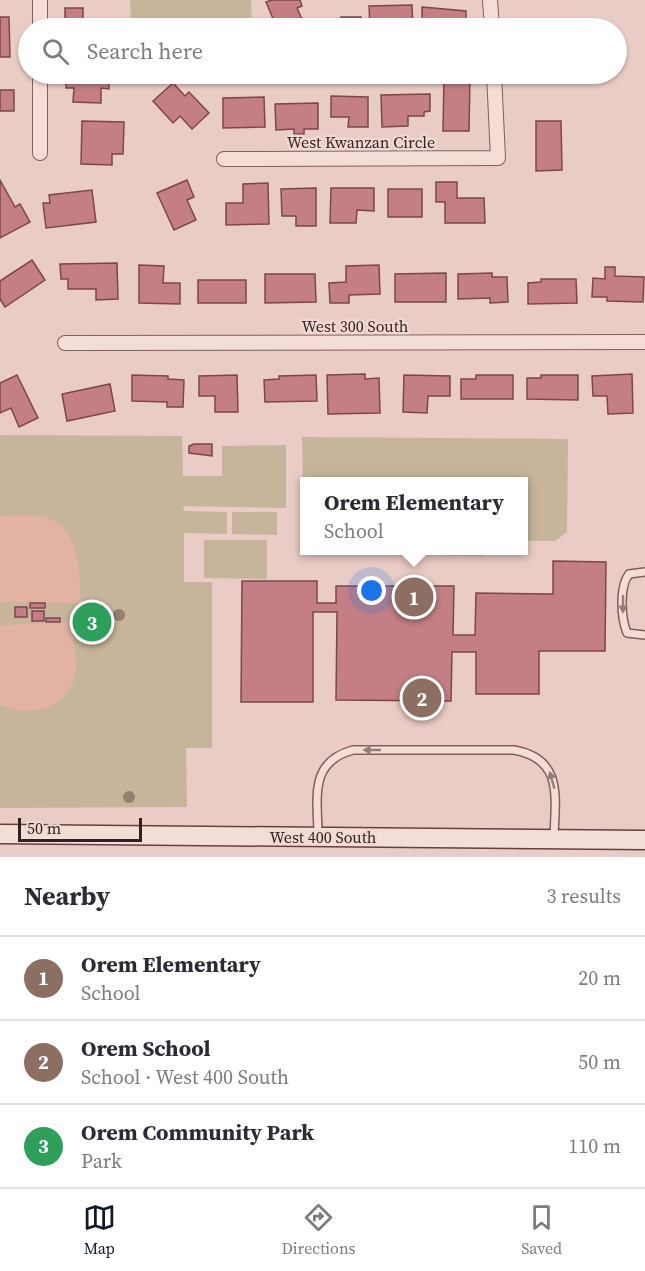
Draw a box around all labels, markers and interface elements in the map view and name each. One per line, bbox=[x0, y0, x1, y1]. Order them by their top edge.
search box bbox=[18, 18, 627, 84]
icon: search bbox=[39, 35, 72, 68]
text: Search here bbox=[87, 36, 203, 66]
street label: West Kwanzan Circle bbox=[287, 131, 435, 153]
street label: West 300 South bbox=[302, 315, 409, 337]
popup bbox=[300, 477, 528, 555]
text: Orem Elementary bbox=[324, 487, 504, 517]
text: School bbox=[324, 517, 384, 545]
pin: 1 bbox=[394, 574, 434, 620]
your location bbox=[357, 576, 386, 605]
one-way arrow bbox=[618, 595, 628, 614]
pin: 3 bbox=[72, 600, 112, 644]
pin: 2 bbox=[402, 676, 442, 720]
one-way arrow bbox=[362, 745, 381, 755]
one-way arrow bbox=[547, 771, 556, 789]
scale bar bbox=[18, 815, 142, 842]
text: 50 m bbox=[27, 817, 61, 839]
street label: West 400 South bbox=[270, 826, 377, 848]
text: Nearby bbox=[24, 878, 110, 914]
text: 3 results bbox=[546, 882, 621, 910]
text: Orem Elementary bbox=[81, 949, 261, 979]
text: 1 bbox=[38, 964, 49, 992]
text: 20 m bbox=[578, 964, 621, 992]
text: School bbox=[81, 979, 141, 1007]
text: Orem School bbox=[81, 1033, 211, 1063]
text: 2 bbox=[38, 1048, 49, 1076]
text: 50 m bbox=[578, 1048, 621, 1076]
text: School · West 400 South bbox=[81, 1063, 289, 1091]
text: Orem Community Park bbox=[81, 1117, 314, 1147]
text: 3 bbox=[38, 1132, 49, 1160]
text: 110 m bbox=[568, 1132, 621, 1160]
text: Park bbox=[81, 1147, 122, 1175]
tab: Map bbox=[83, 1201, 116, 1259]
tab: Directions bbox=[281, 1201, 356, 1259]
tab: Saved bbox=[521, 1201, 562, 1259]

